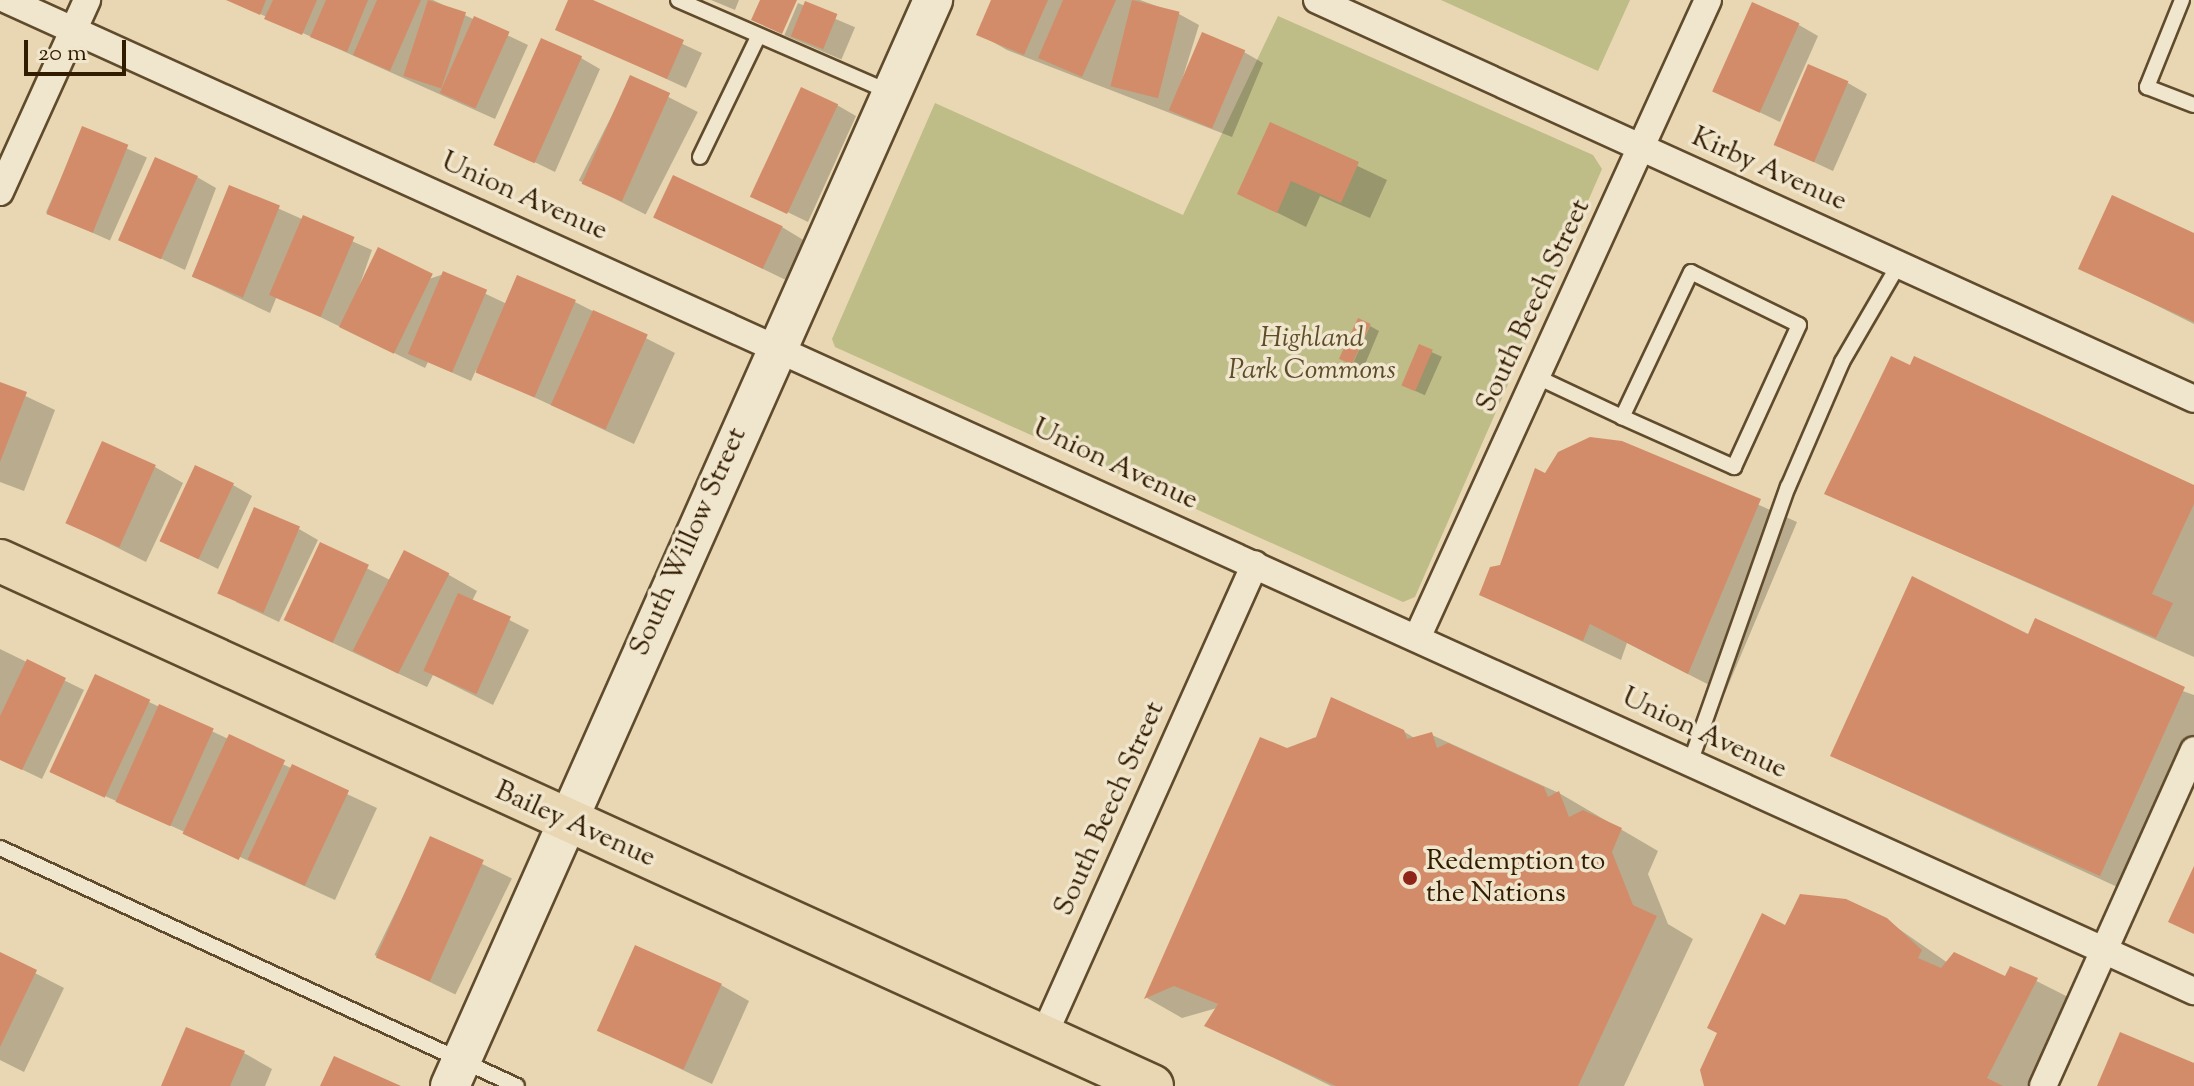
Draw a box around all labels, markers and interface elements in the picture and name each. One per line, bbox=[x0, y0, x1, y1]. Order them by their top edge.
scale bar bbox=[28, 24, 130, 74]
text: 20 m bbox=[38, 37, 87, 71]
street label: Kirby Avenue bbox=[1686, 121, 1852, 219]
street label: Union Avenue bbox=[436, 145, 612, 249]
street label: South Beech Street bbox=[1470, 194, 1598, 418]
park label: Highland Park Commons bbox=[1228, 322, 1396, 388]
street label: Union Avenue bbox=[1027, 412, 1203, 518]
street label: South Willow Street bbox=[624, 423, 754, 661]
street label: Union Avenue bbox=[1616, 681, 1792, 787]
street label: South Beech Street bbox=[1048, 697, 1172, 921]
street label: Bailey Avenue bbox=[490, 775, 660, 875]
place label: Redemption to the Nations bbox=[1426, 845, 1605, 911]
marker: Redemption to the Nations bbox=[1401, 869, 1419, 887]

